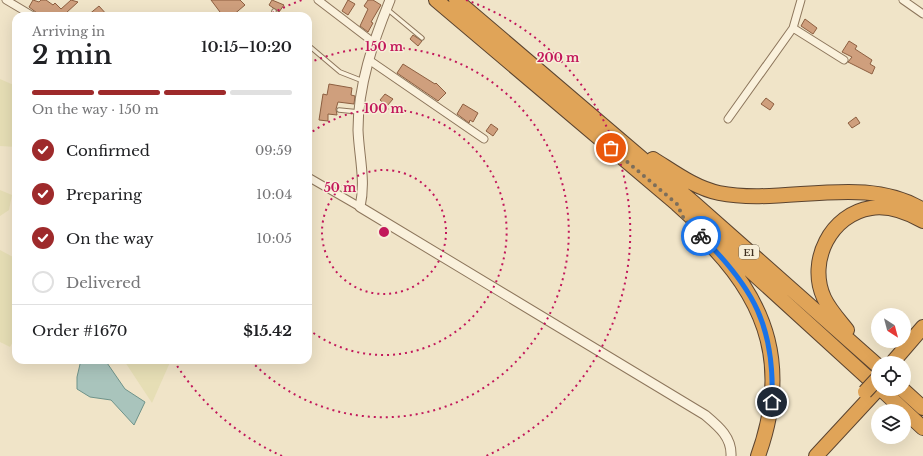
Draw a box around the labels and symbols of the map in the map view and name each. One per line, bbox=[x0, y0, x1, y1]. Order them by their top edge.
text: 150 m bbox=[365, 39, 404, 54]
text: 200 m bbox=[537, 50, 580, 65]
text: 100 m bbox=[364, 101, 405, 116]
pin bbox=[594, 131, 628, 165]
text: 50 m bbox=[324, 180, 357, 195]
courier bbox=[681, 216, 721, 256]
centre of rings bbox=[377, 225, 391, 239]
road number: E1 bbox=[739, 245, 759, 259]
north arrow bbox=[871, 308, 911, 348]
pin bbox=[755, 385, 789, 419]

